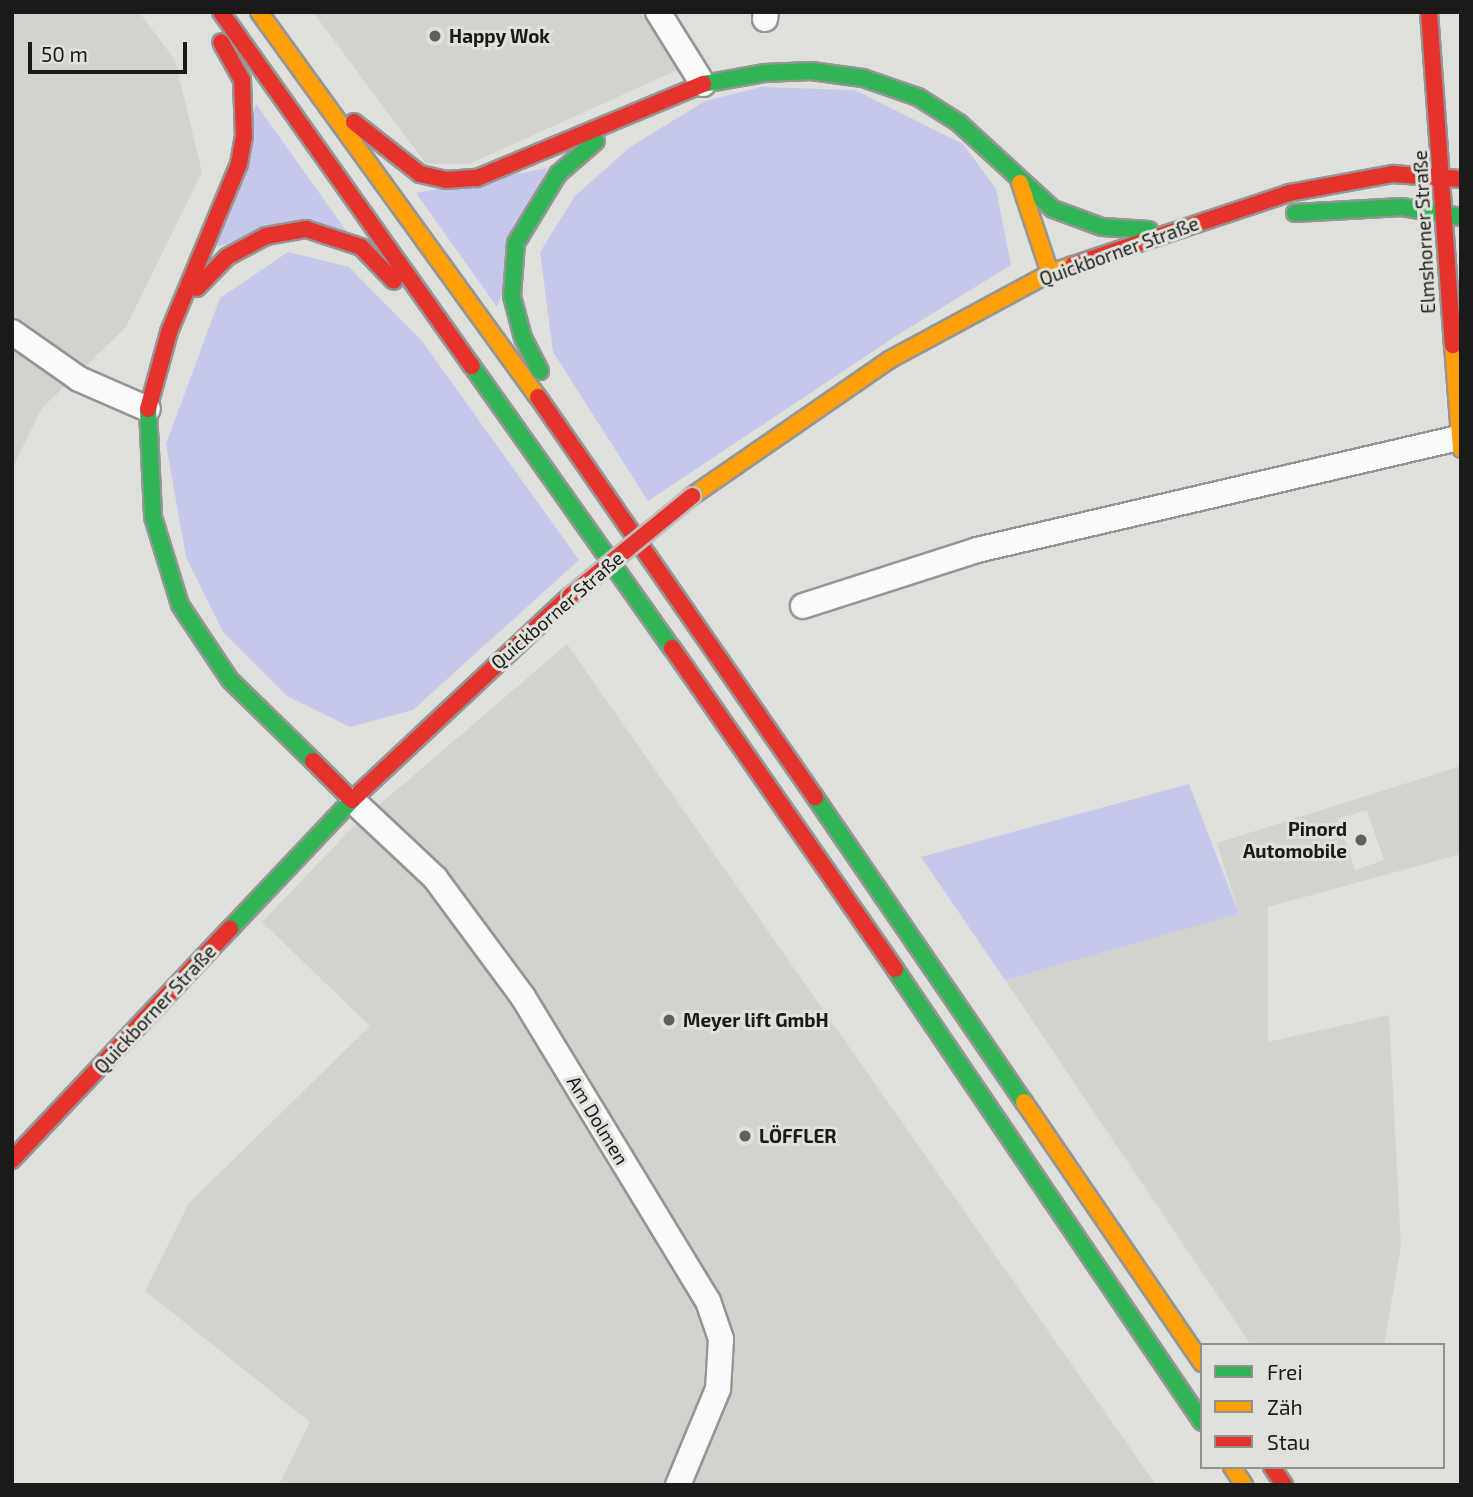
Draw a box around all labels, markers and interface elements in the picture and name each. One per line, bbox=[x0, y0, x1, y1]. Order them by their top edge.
place label: Happy Wok bbox=[449, 25, 551, 47]
scale bar bbox=[32, 28, 191, 72]
marker: Happy Wok bbox=[427, 28, 443, 44]
text: 50 m bbox=[41, 41, 88, 66]
street label: Elmshorner Straße bbox=[1408, 150, 1440, 314]
street label: Quickborner Straße bbox=[1036, 211, 1202, 291]
street label: Quickborner Straße bbox=[486, 546, 628, 674]
place label: Pinord Automobile bbox=[1243, 818, 1347, 862]
marker: Pinord Automobile bbox=[1353, 832, 1369, 848]
street label: Quickborner Straße bbox=[89, 940, 221, 1078]
place label: Meyer lift GmbH bbox=[683, 1009, 829, 1031]
marker: Meyer lift GmbH bbox=[661, 1012, 677, 1028]
street label: Am Dolmen bbox=[563, 1071, 633, 1169]
place label: LÖFFLER bbox=[759, 1125, 837, 1147]
marker: LÖFFLER bbox=[737, 1128, 753, 1144]
legend bbox=[1200, 1343, 1445, 1469]
text: Frei bbox=[1267, 1359, 1303, 1384]
text: Zäh bbox=[1267, 1394, 1303, 1419]
text: Stau bbox=[1267, 1429, 1310, 1454]

